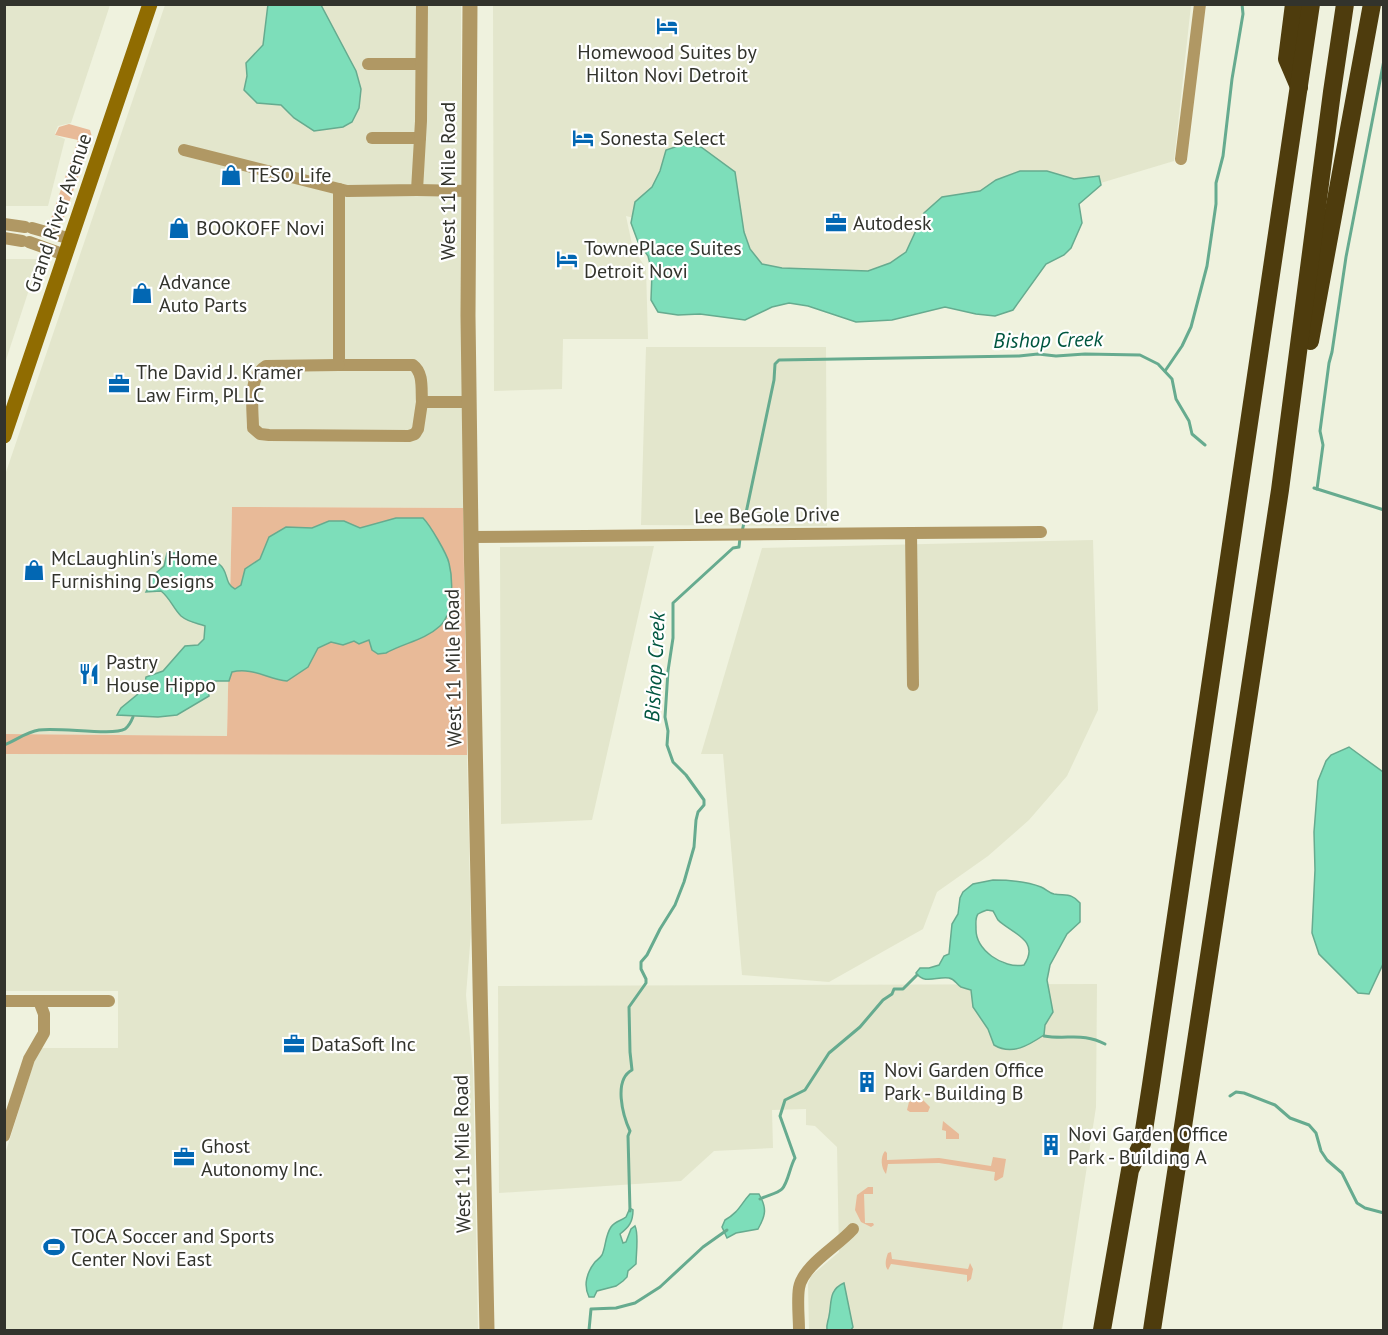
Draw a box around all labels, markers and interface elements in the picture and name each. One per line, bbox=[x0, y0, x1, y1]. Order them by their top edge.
hotel icon: Homewood Suites by Hilton Novi Detroit bbox=[655, 14, 679, 38]
place label: Homewood Suites by Hilton Novi Detroit bbox=[577, 39, 757, 88]
street label: West 11 Mile Road bbox=[435, 102, 461, 260]
place label: Sonesta Select bbox=[600, 125, 725, 151]
hotel icon: Sonesta Select bbox=[571, 126, 595, 150]
street label: Grand River Avenue bbox=[19, 130, 97, 296]
place label: TESO Life bbox=[248, 162, 331, 188]
shop icon: TESO Life bbox=[219, 163, 243, 187]
place label: Autodesk bbox=[853, 210, 932, 236]
office icon: Autodesk bbox=[824, 211, 848, 235]
place label: BOOKOFF Novi bbox=[196, 215, 325, 241]
shop icon: BOOKOFF Novi bbox=[167, 216, 191, 240]
place label: TownePlace Suites Detroit Novi bbox=[584, 235, 742, 284]
hotel icon: TownePlace Suites Detroit Novi bbox=[555, 247, 579, 271]
place label: Advance Auto Parts bbox=[159, 269, 247, 318]
shop icon: Advance Auto Parts bbox=[130, 281, 154, 305]
water label: Bishop Creek bbox=[993, 325, 1105, 354]
place label: The David J. Kramer Law Firm, PLLC bbox=[136, 359, 303, 408]
office icon: The David J. Kramer Law Firm, PLLC bbox=[107, 372, 131, 396]
street label: Lee BeGole Drive bbox=[694, 501, 840, 529]
place label: McLaughlin's Home Furnishing Designs bbox=[51, 545, 218, 594]
shop icon: McLaughlin's Home Furnishing Designs bbox=[22, 558, 46, 582]
street label: West 11 Mile Road bbox=[439, 589, 467, 747]
water label: Bishop Creek bbox=[638, 610, 671, 723]
place label: Pastry House Hippo bbox=[106, 649, 216, 698]
restaurant icon: Pastry House Hippo bbox=[77, 662, 101, 686]
place label: DataSoft Inc bbox=[311, 1031, 416, 1057]
office icon: DataSoft Inc bbox=[282, 1032, 306, 1056]
place label: Novi Garden Office Park - Building B bbox=[884, 1057, 1044, 1106]
building icon: Novi Garden Office Park - Building B bbox=[855, 1070, 879, 1094]
street label: West 11 Mile Road bbox=[448, 1075, 476, 1233]
place label: Novi Garden Office Park - Building A bbox=[1068, 1121, 1228, 1170]
place label: Ghost Autonomy Inc. bbox=[201, 1133, 323, 1182]
building icon: Novi Garden Office Park - Building A bbox=[1039, 1133, 1063, 1157]
office icon: Ghost Autonomy Inc. bbox=[172, 1145, 196, 1169]
place label: TOCA Soccer and Sports Center Novi East bbox=[71, 1223, 274, 1272]
sports icon: TOCA Soccer and Sports Center Novi East bbox=[42, 1235, 66, 1259]

